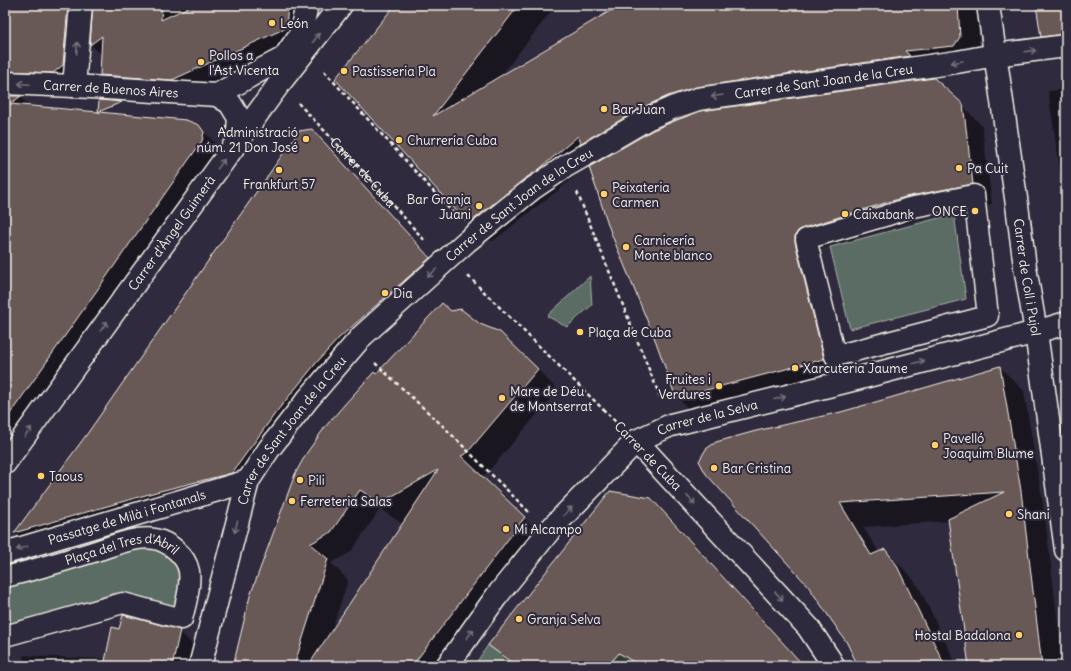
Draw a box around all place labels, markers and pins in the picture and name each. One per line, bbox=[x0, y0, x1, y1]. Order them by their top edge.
place label: León bbox=[280, 15, 309, 32]
marker: León bbox=[267, 18, 277, 28]
place label: Pollos a l'Ast Vicenta bbox=[209, 47, 279, 79]
marker: Pollos a l'Ast Vicenta bbox=[196, 57, 206, 67]
place label: Pastisseria Pla bbox=[352, 63, 436, 80]
marker: Pastisseria Pla bbox=[339, 66, 349, 76]
place label: Bar Juan bbox=[612, 101, 666, 118]
marker: Bar Juan bbox=[599, 104, 609, 114]
place label: Administració núm. 21 Don José bbox=[196, 124, 298, 156]
place label: Churrería Cuba bbox=[407, 132, 497, 149]
marker: Administració núm. 21 Don José bbox=[301, 134, 311, 144]
marker: Churrería Cuba bbox=[394, 135, 404, 145]
place label: Pa Cuit bbox=[967, 160, 1009, 177]
marker: Pa Cuit bbox=[954, 163, 964, 173]
marker: Frankfurt 57 bbox=[274, 165, 284, 175]
place label: Frankfurt 57 bbox=[243, 176, 316, 193]
place label: Peixateria Carmen bbox=[612, 179, 670, 211]
marker: Peixateria Carmen bbox=[599, 189, 609, 199]
place label: Bar Granja Juani bbox=[407, 191, 471, 223]
marker: Bar Granja Juani bbox=[474, 201, 484, 211]
place label: ONCE bbox=[932, 203, 967, 220]
place label: Caixabank bbox=[853, 206, 915, 223]
marker: ONCE bbox=[970, 206, 980, 216]
marker: Caixabank bbox=[840, 209, 850, 219]
place label: Carnicería Monte blanco bbox=[634, 232, 712, 264]
marker: Carnicería Monte blanco bbox=[621, 242, 631, 252]
place label: Dia bbox=[393, 285, 413, 302]
marker: Dia bbox=[380, 288, 390, 298]
place label: Plaça de Cuba bbox=[588, 324, 671, 341]
marker: Plaça de Cuba bbox=[575, 327, 585, 337]
place label: Xarcuteria Jaume bbox=[803, 360, 908, 377]
marker: Xarcuteria Jaume bbox=[790, 363, 800, 373]
place label: Fruites i Verdures bbox=[658, 371, 711, 403]
marker: Fruites i Verdures bbox=[714, 381, 724, 391]
place label: Mare de Déu de Montserrat bbox=[510, 383, 593, 415]
marker: Mare de Déu de Montserrat bbox=[497, 393, 507, 403]
place label: Pavelló Joaquim Blume bbox=[943, 430, 1034, 462]
marker: Pavelló Joaquim Blume bbox=[930, 440, 940, 450]
place label: Bar Cristina bbox=[722, 460, 791, 477]
marker: Bar Cristina bbox=[709, 463, 719, 473]
place label: Taous bbox=[49, 468, 83, 485]
marker: Taous bbox=[36, 471, 46, 481]
place label: Pili bbox=[308, 472, 325, 489]
marker: Pili bbox=[295, 475, 305, 485]
place label: Ferreteria Salas bbox=[300, 493, 392, 510]
marker: Ferreteria Salas bbox=[287, 496, 297, 506]
place label: Shani bbox=[1017, 506, 1050, 523]
marker: Shani bbox=[1004, 509, 1014, 519]
place label: Mi Alcampo bbox=[514, 521, 582, 538]
marker: Mi Alcampo bbox=[501, 524, 511, 534]
place label: Granja Selva bbox=[527, 611, 601, 628]
marker: Granja Selva bbox=[514, 614, 524, 624]
place label: Hostal Badalona bbox=[915, 627, 1011, 644]
marker: Hostal Badalona bbox=[1014, 630, 1024, 640]

